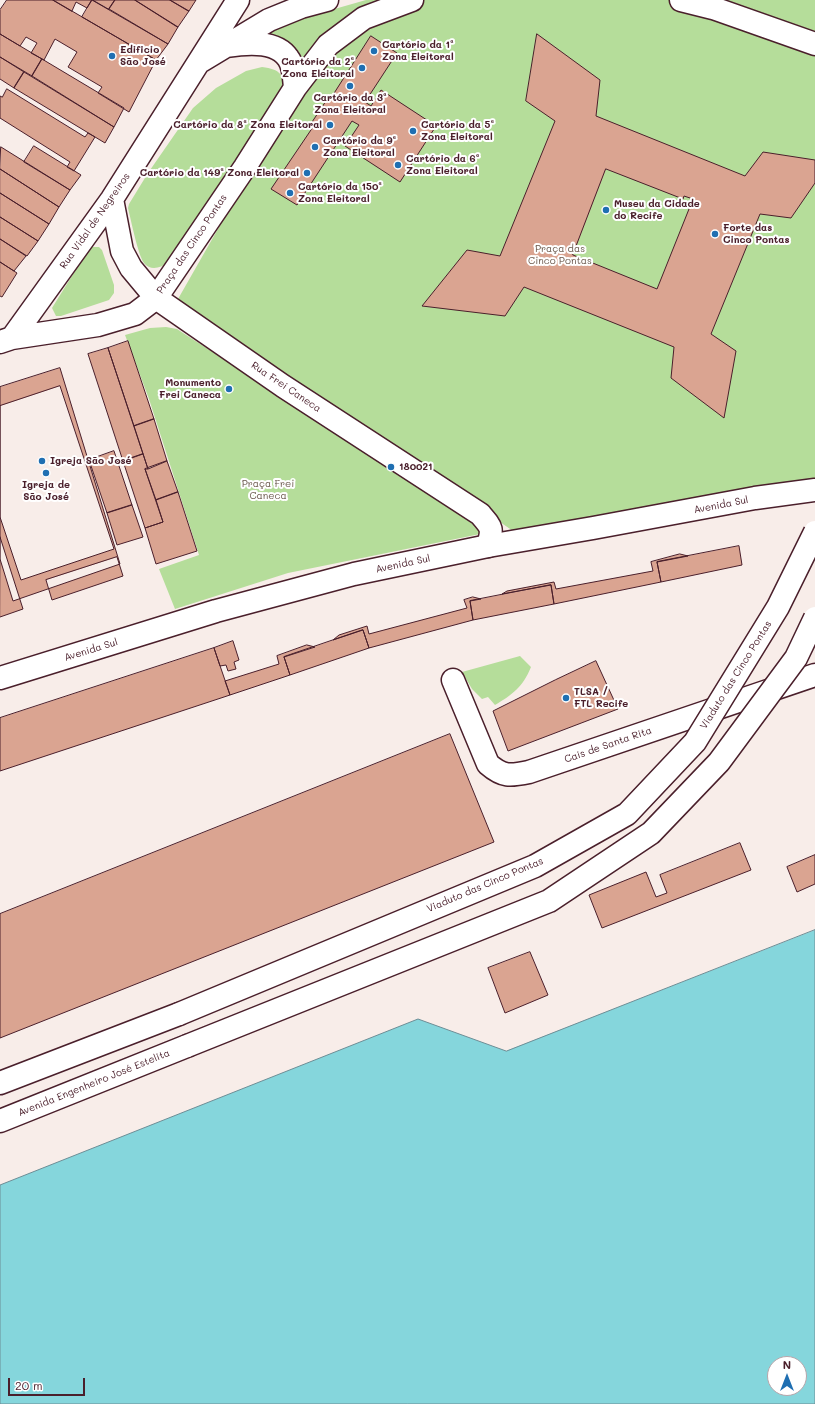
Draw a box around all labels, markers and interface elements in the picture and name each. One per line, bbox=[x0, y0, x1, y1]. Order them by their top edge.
place label: Cartório da 1ª Zona Eleitoral bbox=[382, 39, 454, 62]
place label: Edificio São José bbox=[120, 44, 166, 68]
marker: Cartório da 1ª Zona Eleitoral bbox=[369, 46, 379, 56]
marker: Edificio São José bbox=[107, 51, 117, 61]
place label: Cartório da 2ª Zona Eleitoral bbox=[281, 56, 354, 80]
marker: Cartório da 2ª Zona Eleitoral bbox=[357, 63, 367, 73]
marker: Cartório da 3ª Zona Eleitoral bbox=[345, 81, 355, 91]
place label: Cartório da 3ª Zona Eleitoral bbox=[313, 92, 387, 116]
place label: Cartório da 8ª Zona Eleitoral bbox=[173, 119, 322, 131]
place label: Cartório da 5ª Zona Eleitoral bbox=[421, 119, 494, 142]
marker: Cartório da 8ª Zona Eleitoral bbox=[325, 120, 335, 130]
marker: Cartório da 5ª Zona Eleitoral bbox=[408, 126, 418, 136]
place label: Cartório da 9ª Zona Eleitoral bbox=[323, 135, 396, 158]
marker: Cartório da 9ª Zona Eleitoral bbox=[310, 142, 320, 152]
place label: Cartório da 6ª Zona Eleitoral bbox=[406, 153, 479, 176]
marker: Cartório da 6ª Zona Eleitoral bbox=[393, 160, 403, 170]
place label: Cartório da 149ª Zona Eleitoral bbox=[140, 167, 299, 179]
marker: Cartório da 149ª Zona Eleitoral bbox=[302, 168, 312, 178]
street label: Rua Vidal de Negreiros bbox=[57, 171, 133, 271]
place label: Cartório da 150ª Zona Eleitoral bbox=[298, 181, 382, 204]
marker: Cartório da 150ª Zona Eleitoral bbox=[285, 188, 295, 198]
street label: Praça das Cinco Pontas bbox=[154, 192, 230, 296]
place label: Museu da Cidade do Recife bbox=[614, 198, 700, 222]
marker: Museu da Cidade do Recife bbox=[601, 205, 611, 215]
place label: Forte das Cinco Pontas bbox=[723, 222, 789, 246]
marker: Forte das Cinco Pontas bbox=[710, 229, 720, 239]
park label: Praça das Cinco Pontas bbox=[528, 243, 592, 266]
street label: Rua Frei Caneca bbox=[249, 359, 323, 415]
place label: Monumento Frei Caneca bbox=[159, 377, 221, 400]
marker: Monumento Frei Caneca bbox=[224, 384, 234, 394]
place label: Igreja São José bbox=[50, 455, 131, 467]
marker: Igreja São José bbox=[37, 456, 47, 466]
place label: 180021 bbox=[399, 461, 433, 473]
marker: 180021 bbox=[386, 462, 396, 472]
marker: Igreja de São José bbox=[41, 468, 51, 478]
park label: Praça Frei Caneca bbox=[242, 478, 294, 502]
place label: Igreja de São José bbox=[22, 479, 70, 502]
street label: Avenida Sul bbox=[693, 494, 749, 516]
street label: Avenida Sul bbox=[375, 552, 431, 576]
street label: Viaduto das Cinco Pontas bbox=[698, 619, 774, 731]
street label: Avenida Sul bbox=[63, 636, 119, 664]
place label: TLSA / FTL Recife bbox=[574, 686, 628, 710]
marker: TLSA / FTL Recife bbox=[561, 693, 571, 703]
street label: Cais de Santa Rita bbox=[563, 724, 653, 766]
street label: Viaduto das Cinco Pontas bbox=[425, 855, 545, 915]
street label: Avenida Engenheiro José Estelita bbox=[16, 1047, 172, 1119]
north arrow bbox=[767, 1356, 807, 1396]
text: N bbox=[783, 1357, 791, 1372]
scale bar bbox=[10, 1370, 87, 1396]
text: 20 m bbox=[15, 1377, 43, 1393]

